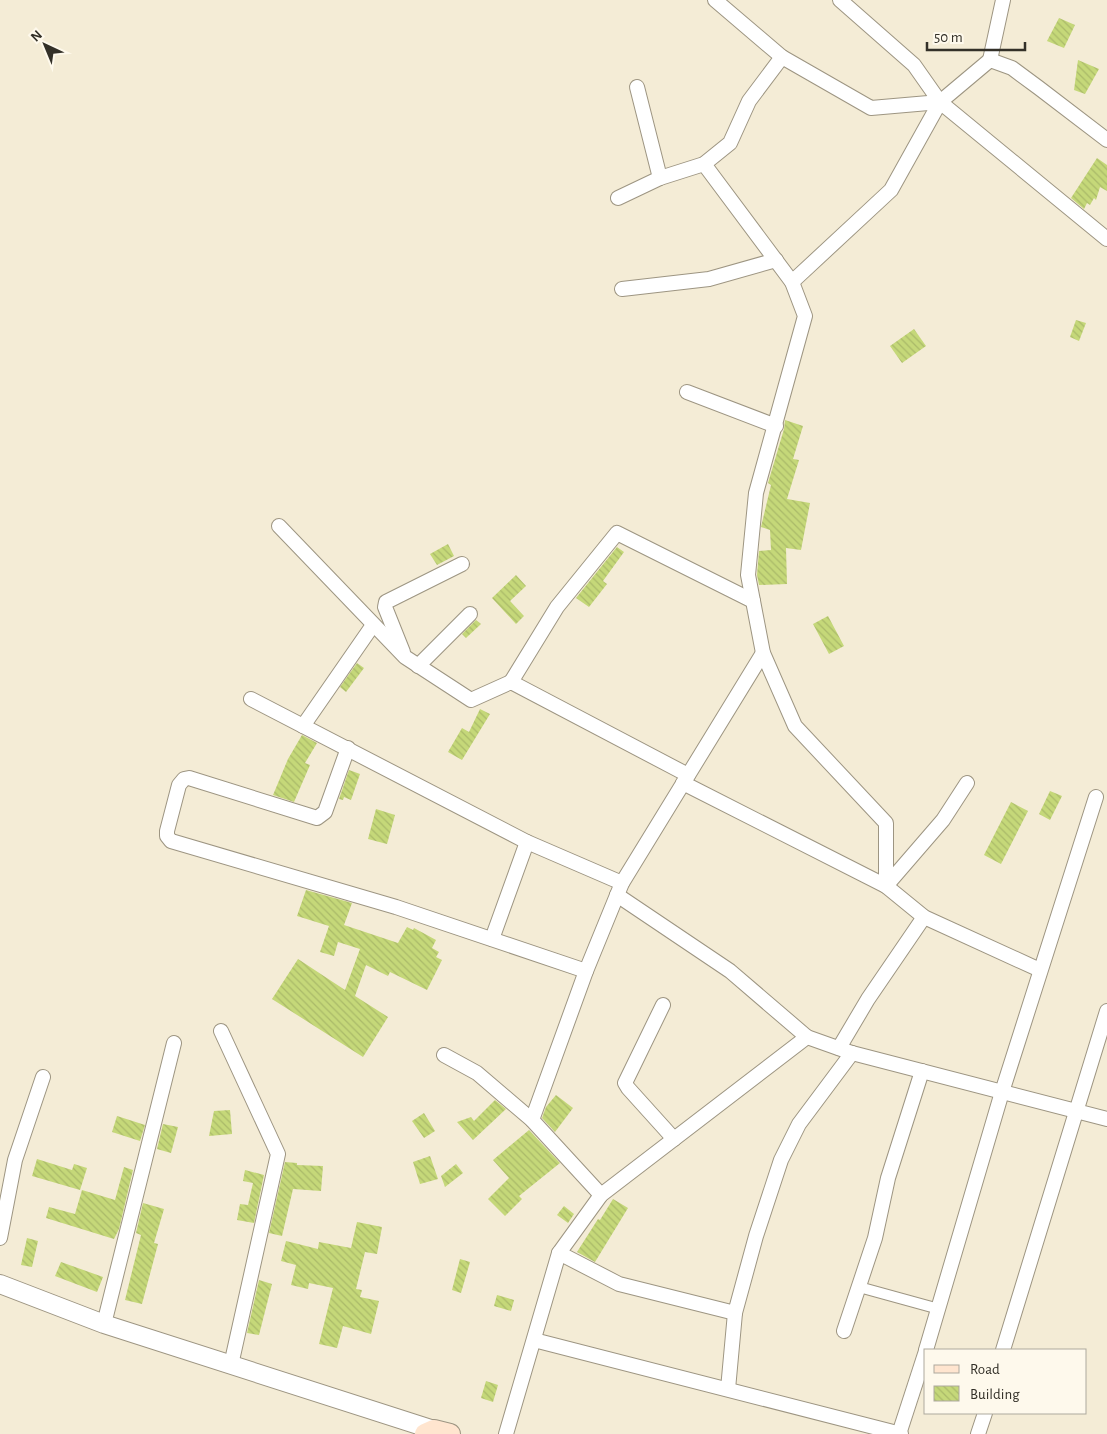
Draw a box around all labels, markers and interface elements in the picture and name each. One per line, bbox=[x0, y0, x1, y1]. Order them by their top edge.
north arrow bbox=[20, 20, 70, 70]
scale bar bbox=[927, 20, 1024, 52]
text: N bbox=[28, 28, 45, 45]
text: 50 m bbox=[934, 30, 963, 45]
legend bbox=[924, 1349, 1087, 1414]
text: Road bbox=[970, 1362, 1000, 1377]
text: Building bbox=[970, 1387, 1020, 1402]

